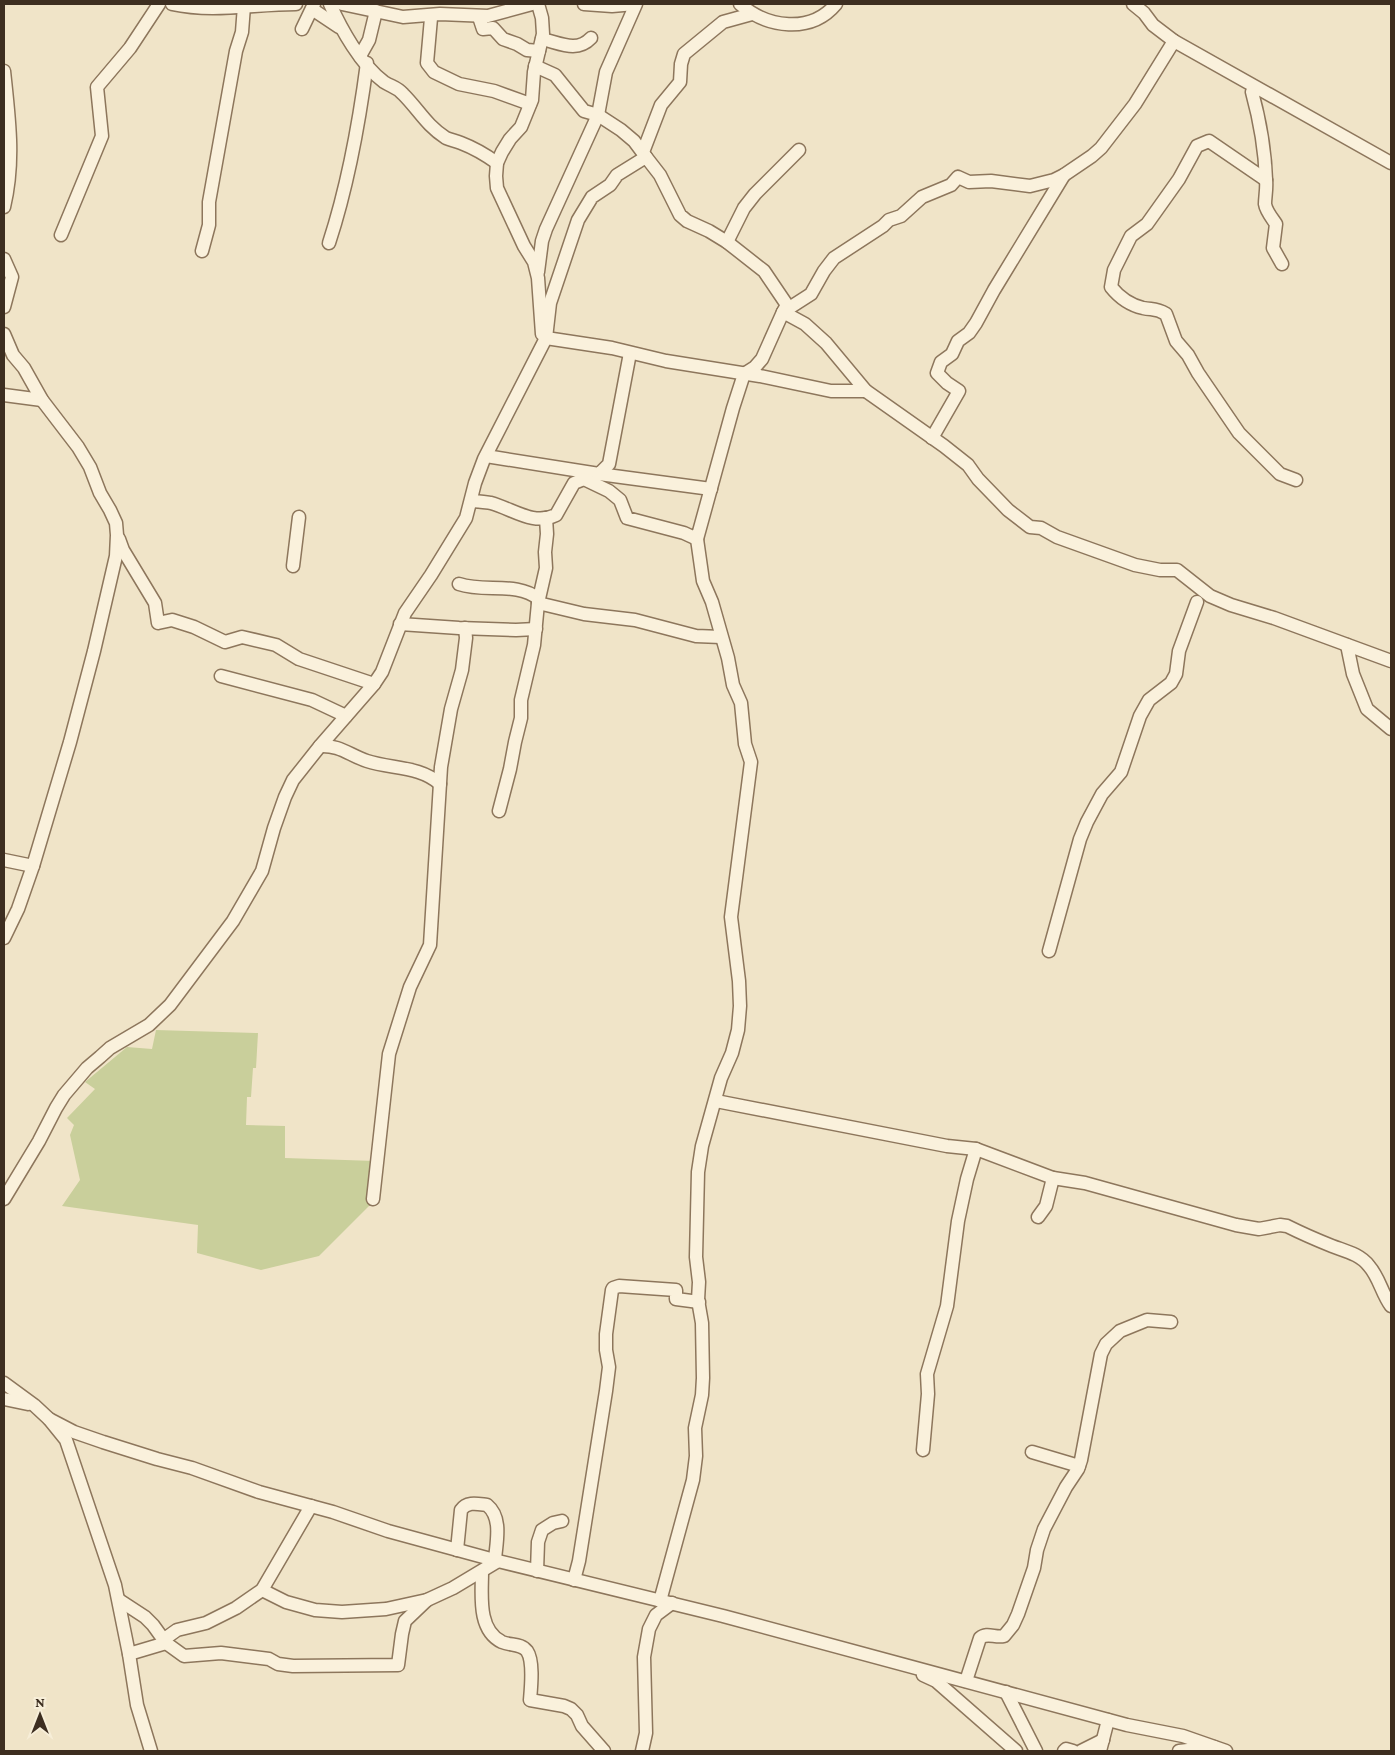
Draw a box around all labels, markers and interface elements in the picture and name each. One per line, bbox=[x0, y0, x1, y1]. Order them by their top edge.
north arrow bbox=[15, 1690, 65, 1740]
text: N bbox=[35, 1694, 45, 1710]

